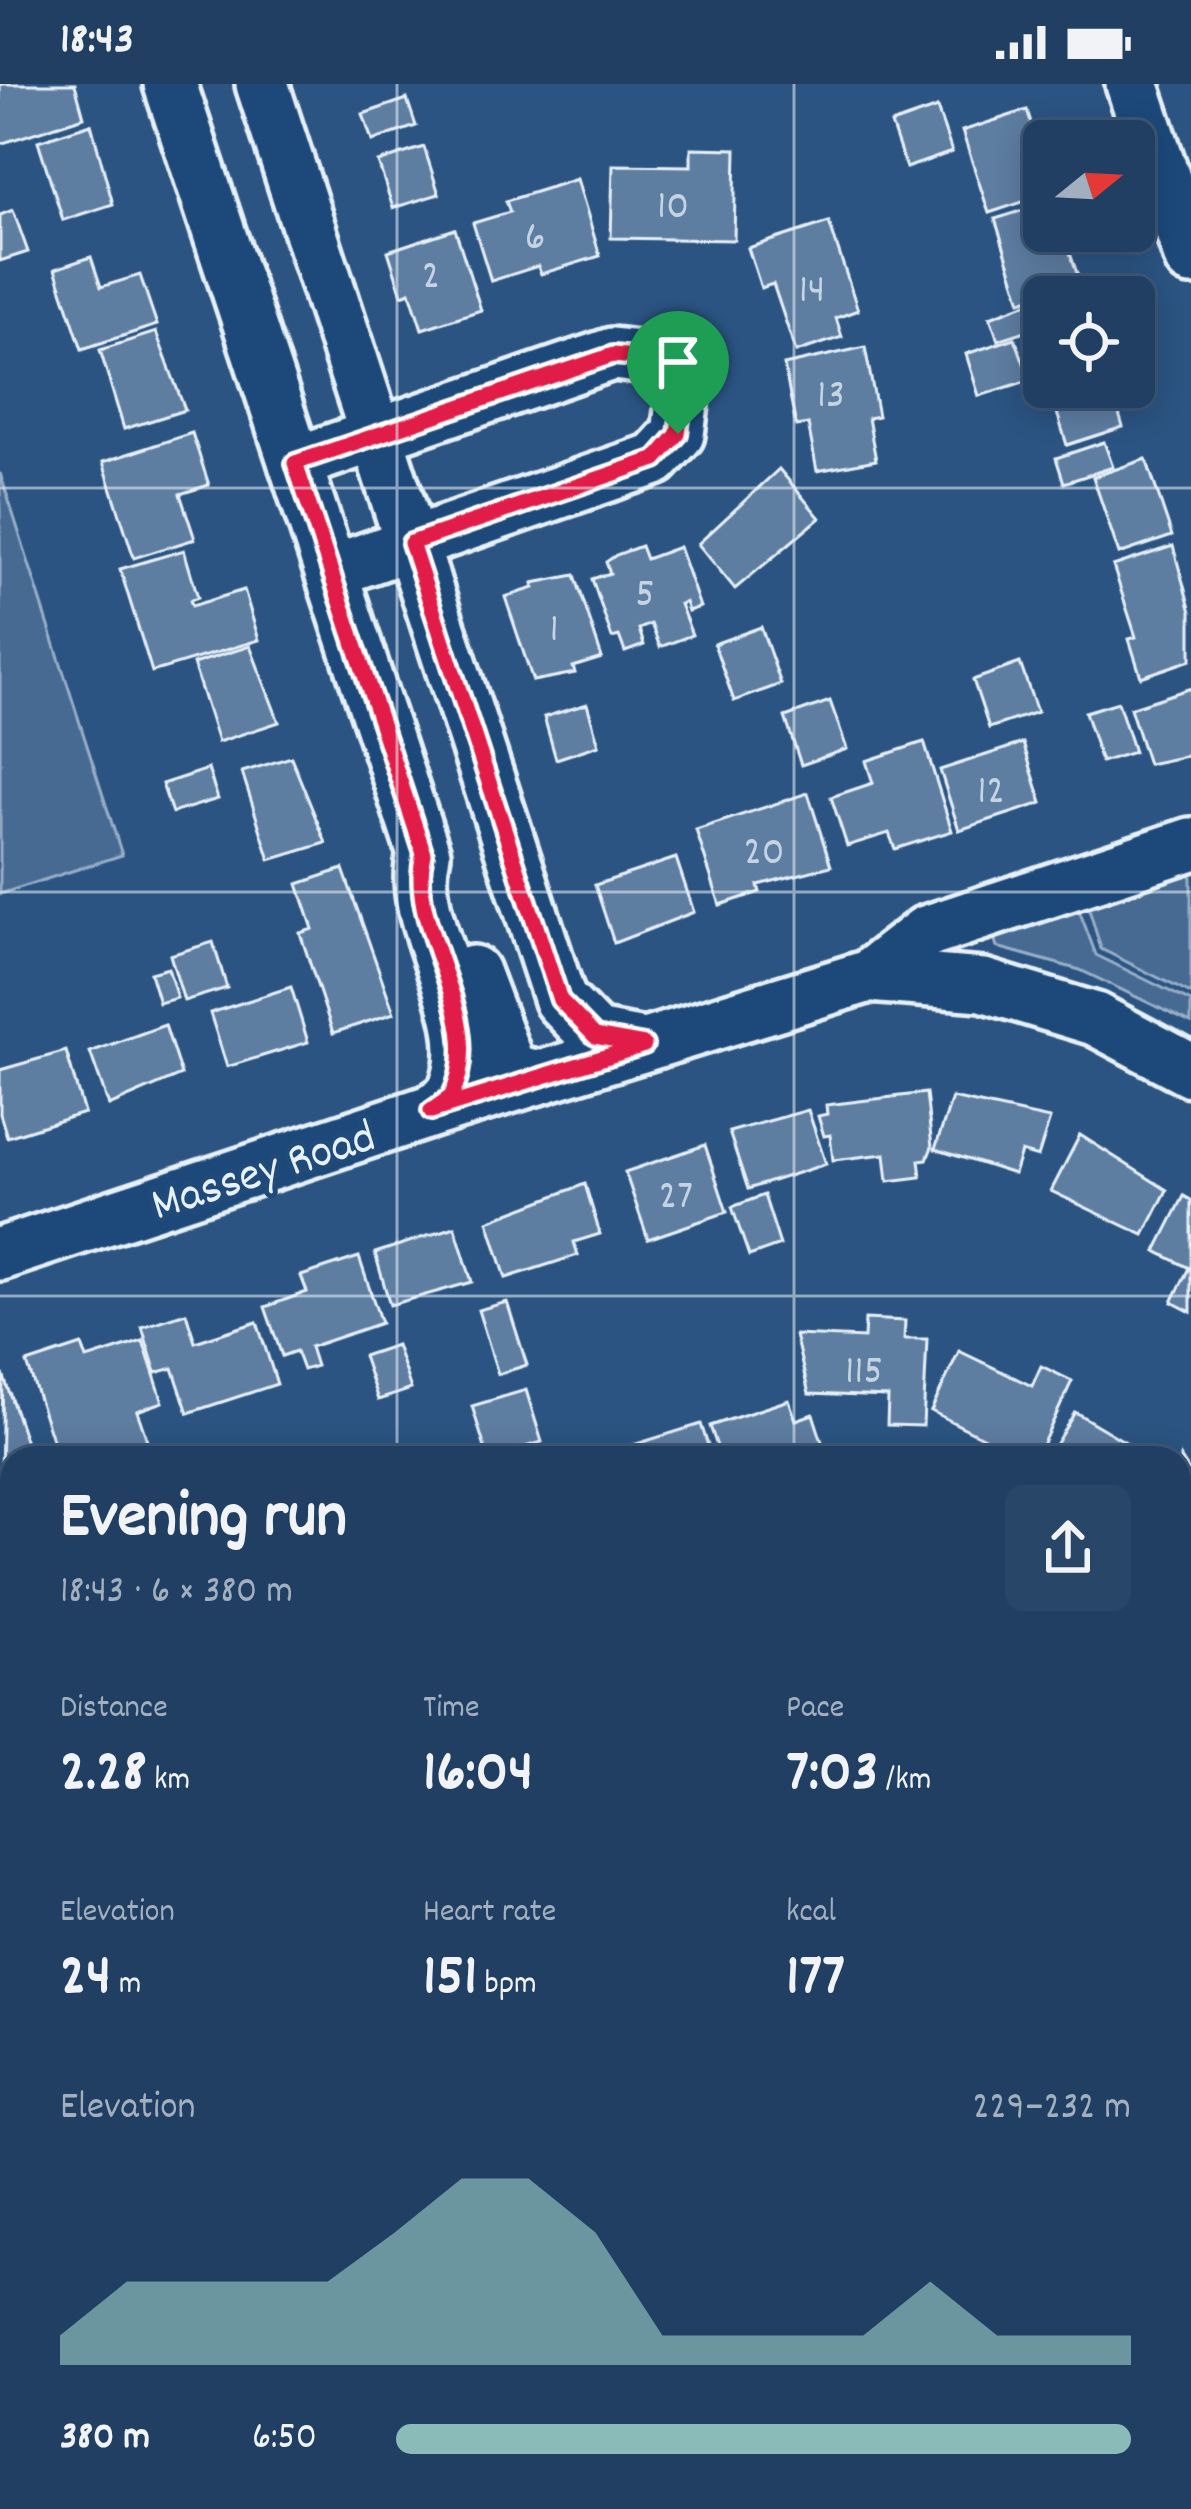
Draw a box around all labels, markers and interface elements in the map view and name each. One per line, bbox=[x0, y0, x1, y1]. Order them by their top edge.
text: 18:43 bbox=[60, 10, 134, 74]
north arrow bbox=[1023, 120, 1155, 252]
map controls bbox=[1023, 120, 1155, 408]
house number: 10 bbox=[657, 179, 689, 239]
house number: 6 bbox=[525, 210, 545, 270]
house number: 2 bbox=[422, 249, 440, 309]
house number: 14 bbox=[799, 263, 825, 323]
button: locate bbox=[1023, 276, 1155, 408]
pin bbox=[627, 311, 729, 434]
icon: arrive bbox=[645, 329, 711, 395]
house number: 13 bbox=[817, 368, 845, 428]
house number: 5 bbox=[635, 567, 655, 627]
house number: 1 bbox=[549, 602, 559, 662]
house number: 12 bbox=[977, 764, 1005, 824]
house number: 20 bbox=[743, 825, 785, 885]
street label: Massey Road bbox=[143, 1105, 385, 1243]
house number: 27 bbox=[659, 1169, 693, 1229]
house number: 115 bbox=[845, 1344, 883, 1404]
text: Evening run bbox=[60, 1474, 347, 1568]
button: share bbox=[1005, 1485, 1131, 1611]
text: 18:43 · 6 × 380 m bbox=[60, 1566, 293, 1621]
text: Distance bbox=[60, 1686, 168, 1733]
text: Time bbox=[423, 1686, 479, 1733]
text: Pace bbox=[786, 1686, 844, 1733]
text: 2.28 bbox=[60, 1733, 146, 1819]
text: 16:04 bbox=[423, 1733, 533, 1819]
text: 7:03 bbox=[786, 1733, 878, 1819]
text: km bbox=[146, 1758, 190, 1805]
text: /km bbox=[878, 1758, 931, 1805]
text: Elevation bbox=[60, 1890, 175, 1937]
text: Heart rate bbox=[423, 1890, 556, 1937]
text: kcal bbox=[786, 1890, 836, 1937]
text: 24 bbox=[60, 1937, 111, 2023]
text: 151 bbox=[423, 1937, 477, 2023]
text: 177 bbox=[786, 1937, 845, 2023]
text: m bbox=[111, 1962, 141, 2009]
text: bpm bbox=[477, 1962, 537, 2009]
text: Elevation bbox=[60, 2082, 196, 2137]
text: 229–232 m bbox=[973, 2082, 1131, 2137]
text: 380 m bbox=[60, 2412, 150, 2467]
text: 6:50 bbox=[252, 2412, 317, 2467]

